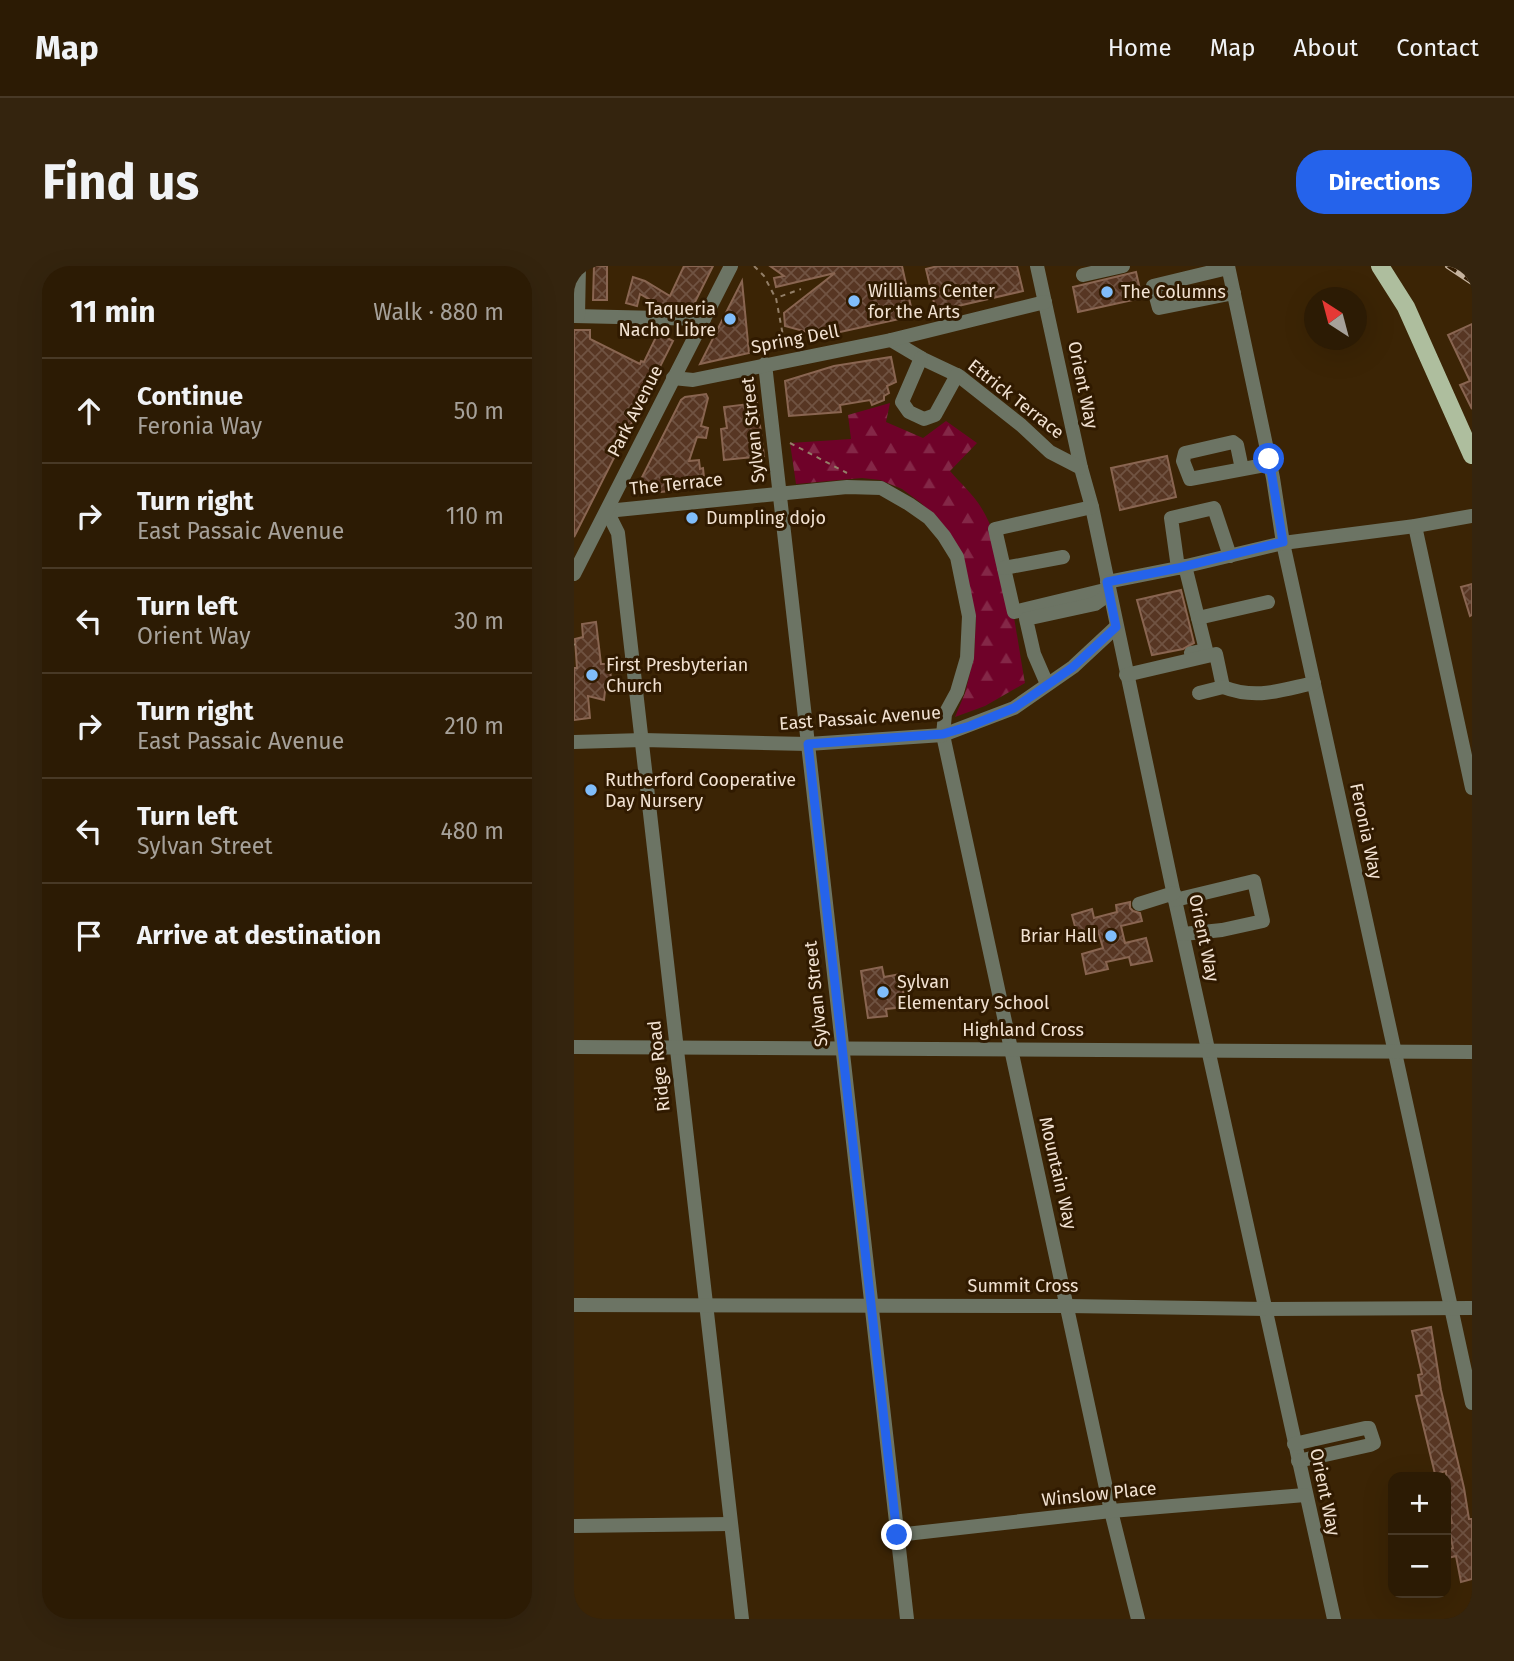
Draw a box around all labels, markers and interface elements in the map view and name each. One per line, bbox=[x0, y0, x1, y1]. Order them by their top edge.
text: Map bbox=[35, 28, 99, 68]
text: Home bbox=[1108, 34, 1172, 62]
text: Map bbox=[1210, 34, 1256, 62]
text: About bbox=[1294, 34, 1358, 62]
text: Contact bbox=[1396, 34, 1479, 62]
button: Directions bbox=[1296, 150, 1472, 214]
text: Find us bbox=[42, 153, 199, 212]
place label: Williams Center for the Arts bbox=[868, 280, 995, 323]
place label: The Columns bbox=[1121, 281, 1226, 303]
marker: The Columns bbox=[1099, 284, 1115, 300]
north arrow bbox=[1304, 287, 1367, 350]
marker: Williams Center for the Arts bbox=[846, 293, 862, 309]
text: 11 min bbox=[70, 294, 156, 330]
text: Walk · 880 m bbox=[373, 298, 504, 326]
place label: Taqueria Nacho Libre bbox=[619, 298, 716, 341]
marker: Taqueria Nacho Libre bbox=[722, 311, 738, 327]
street label: Spring Dell bbox=[749, 320, 841, 358]
street label: Orient Way bbox=[1063, 339, 1103, 431]
street label: Ettrick Terrace bbox=[963, 355, 1069, 443]
street label: Park Avenue bbox=[603, 361, 667, 461]
street label: Sylvan Street bbox=[736, 376, 769, 484]
text: Continue bbox=[137, 381, 243, 412]
icon: ahead bbox=[70, 392, 108, 430]
text: 50 m bbox=[454, 397, 504, 425]
text: Feronia Way bbox=[137, 412, 262, 440]
route start bbox=[1253, 443, 1284, 474]
street label: The Terrace bbox=[628, 468, 724, 500]
text: Turn right bbox=[137, 486, 254, 517]
icon: right bbox=[70, 497, 108, 535]
text: 110 m bbox=[446, 502, 504, 530]
place label: Dumpling dojo bbox=[706, 507, 826, 529]
marker: Dumpling dojo bbox=[684, 510, 700, 526]
text: East Passaic Avenue bbox=[137, 517, 344, 545]
text: Turn left bbox=[137, 591, 238, 622]
icon: left bbox=[70, 602, 108, 640]
text: 30 m bbox=[454, 607, 504, 635]
text: Orient Way bbox=[137, 622, 250, 650]
place label: First Presbyterian Church bbox=[606, 654, 748, 697]
marker: First Presbyterian Church bbox=[584, 667, 600, 683]
text: Turn right bbox=[137, 696, 254, 727]
street label: East Passaic Avenue bbox=[778, 701, 942, 735]
icon: right bbox=[70, 707, 108, 745]
text: 210 m bbox=[445, 712, 504, 740]
text: East Passaic Avenue bbox=[137, 727, 344, 755]
place label: Rutherford Cooperative Day Nursery bbox=[605, 769, 796, 812]
street label: Feronia Way bbox=[1345, 781, 1387, 881]
marker: Rutherford Cooperative Day Nursery bbox=[583, 782, 599, 798]
text: Turn left bbox=[137, 801, 238, 832]
icon: left bbox=[70, 812, 108, 850]
text: 480 m bbox=[440, 817, 504, 845]
text: Sylvan Street bbox=[137, 832, 273, 860]
street label: Orient Way bbox=[1184, 892, 1224, 984]
icon: arrive bbox=[70, 917, 108, 955]
text: Arrive at destination bbox=[137, 920, 381, 951]
place label: Briar Hall bbox=[1020, 925, 1097, 947]
marker: Briar Hall bbox=[1103, 928, 1119, 944]
street label: Sylvan Street bbox=[799, 940, 832, 1048]
place label: Sylvan Elementary School bbox=[897, 971, 1049, 1014]
marker: Sylvan Elementary School bbox=[875, 984, 891, 1000]
street label: Ridge Road bbox=[643, 1019, 675, 1113]
street label: Highland Cross bbox=[962, 1019, 1084, 1041]
street label: Mountain Way bbox=[1034, 1115, 1082, 1232]
street label: Summit Cross bbox=[968, 1275, 1078, 1297]
street label: Orient Way bbox=[1305, 1446, 1345, 1538]
map controls bbox=[1388, 1472, 1451, 1598]
button: + bbox=[1388, 1472, 1451, 1535]
street label: Winslow Place bbox=[1040, 1477, 1158, 1511]
route end bbox=[881, 1519, 912, 1550]
button: − bbox=[1388, 1535, 1451, 1598]

